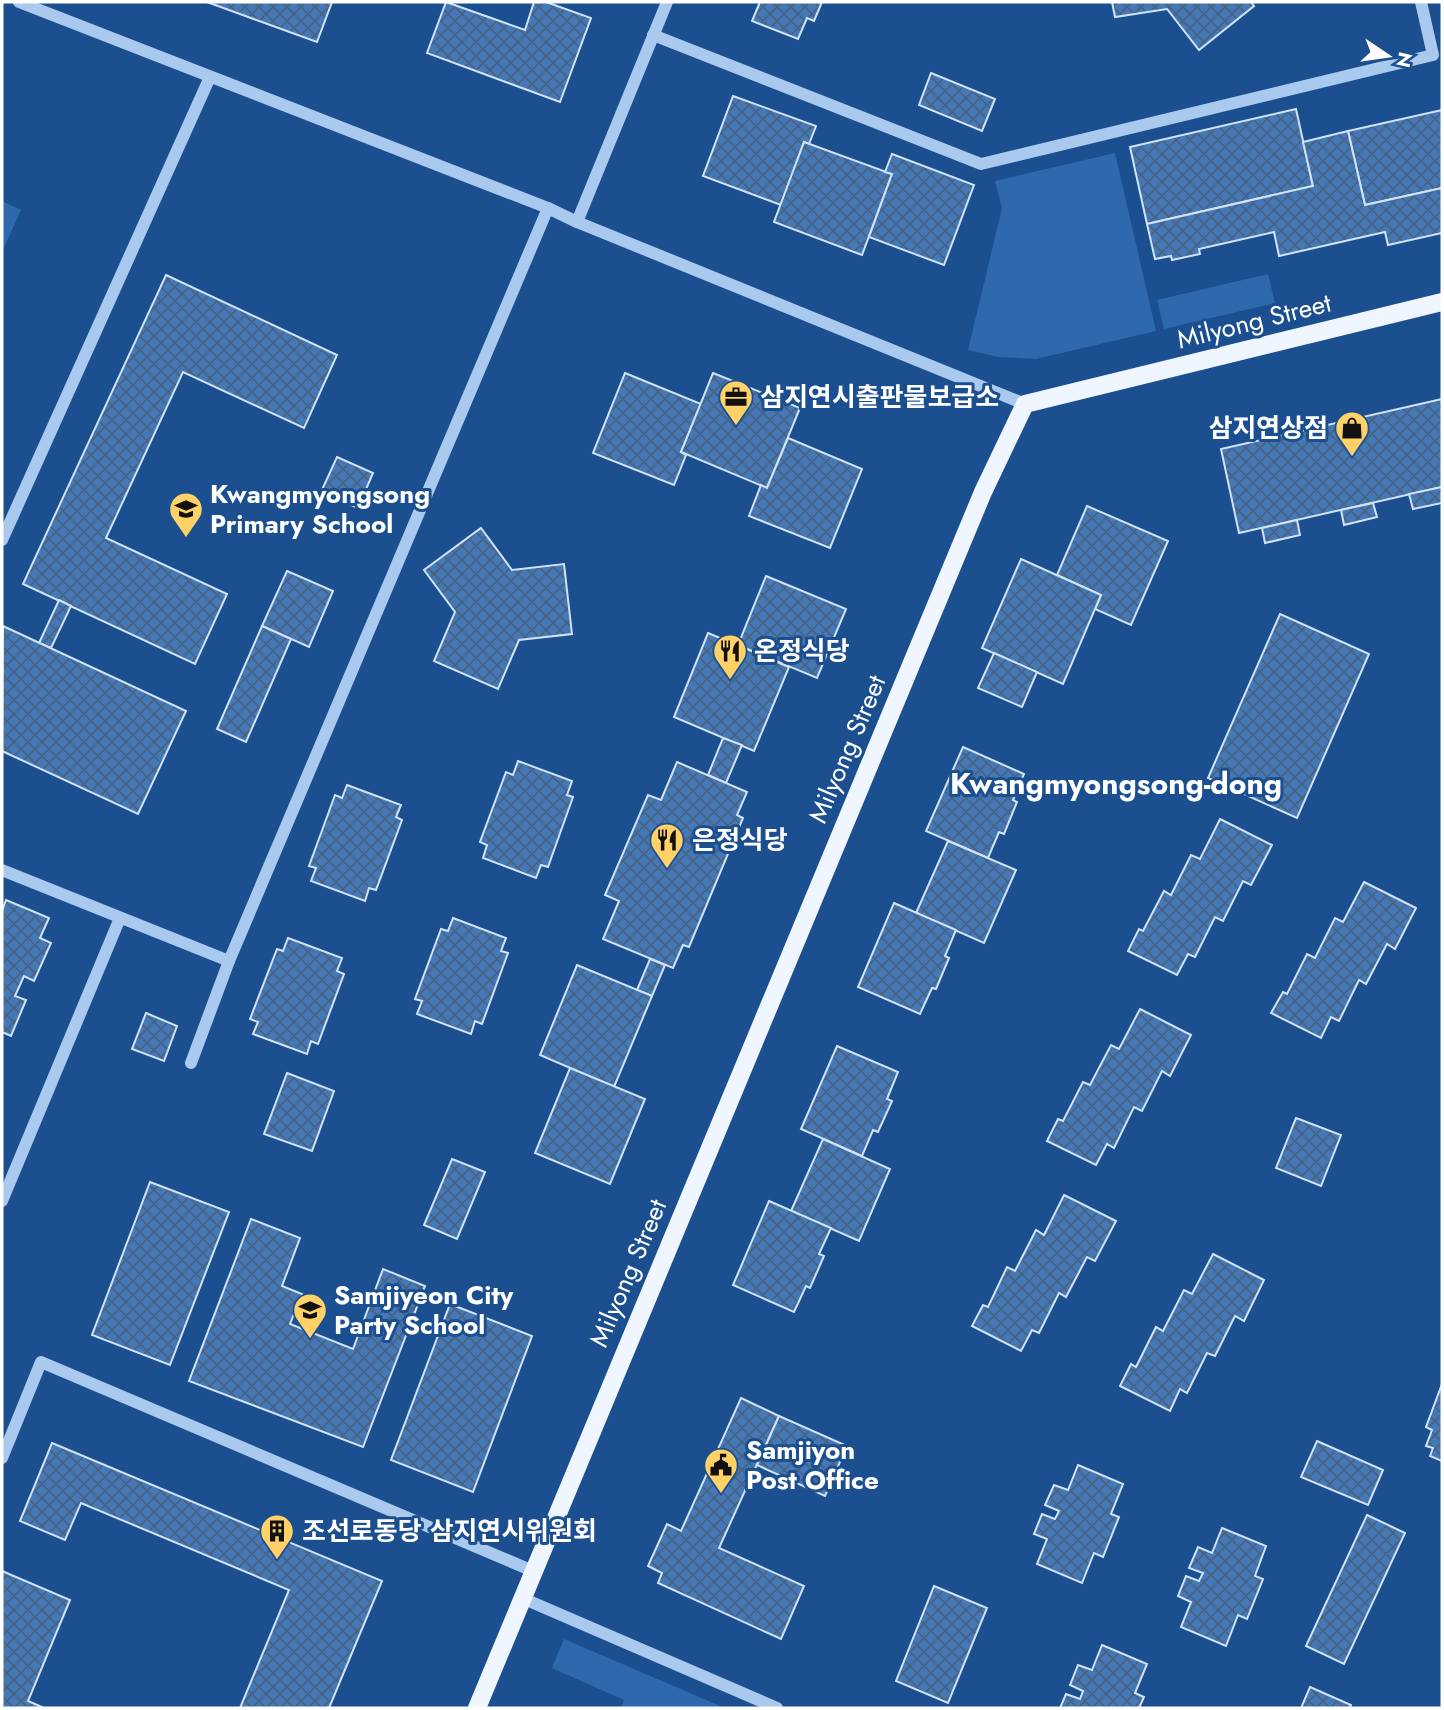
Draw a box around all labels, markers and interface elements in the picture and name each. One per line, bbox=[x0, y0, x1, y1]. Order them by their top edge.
north arrow bbox=[1353, 21, 1423, 91]
text: N bbox=[1389, 49, 1419, 70]
street label: Milyong Street bbox=[1173, 283, 1336, 358]
office icon: 삼지연시출판물보급소 bbox=[717, 378, 755, 427]
place label: 삼지연시출판물보급소 bbox=[760, 378, 999, 416]
place label: 삼지연상점 bbox=[1208, 409, 1328, 447]
shop icon: 삼지연상점 bbox=[1333, 409, 1371, 458]
place label: Kwangmyongsong Primary School bbox=[210, 475, 430, 543]
school or university icon: Kwangmyongsong Primary School bbox=[167, 490, 205, 539]
restaurant icon: 온정식당 bbox=[711, 632, 749, 681]
place label: 온정식당 bbox=[754, 632, 850, 670]
street label: Milyong Street bbox=[799, 668, 896, 829]
district label: Kwangmyongsong-dong bbox=[950, 762, 1282, 805]
restaurant icon: 은정식당 bbox=[648, 821, 686, 870]
place label: 은정식당 bbox=[692, 821, 788, 859]
street label: Milyong Street bbox=[580, 1192, 677, 1353]
place label: Samjiyeon City Party School bbox=[334, 1276, 514, 1344]
school or university icon: Samjiyeon City Party School bbox=[291, 1291, 329, 1340]
place label: Samjiyon Post Office bbox=[746, 1431, 879, 1499]
public building icon: Samjiyon Post Office bbox=[702, 1446, 740, 1495]
building icon: 조선로동당 삼지연시위원회 bbox=[258, 1512, 296, 1561]
place label: 조선로동당 삼지연시위원회 bbox=[302, 1512, 597, 1550]

